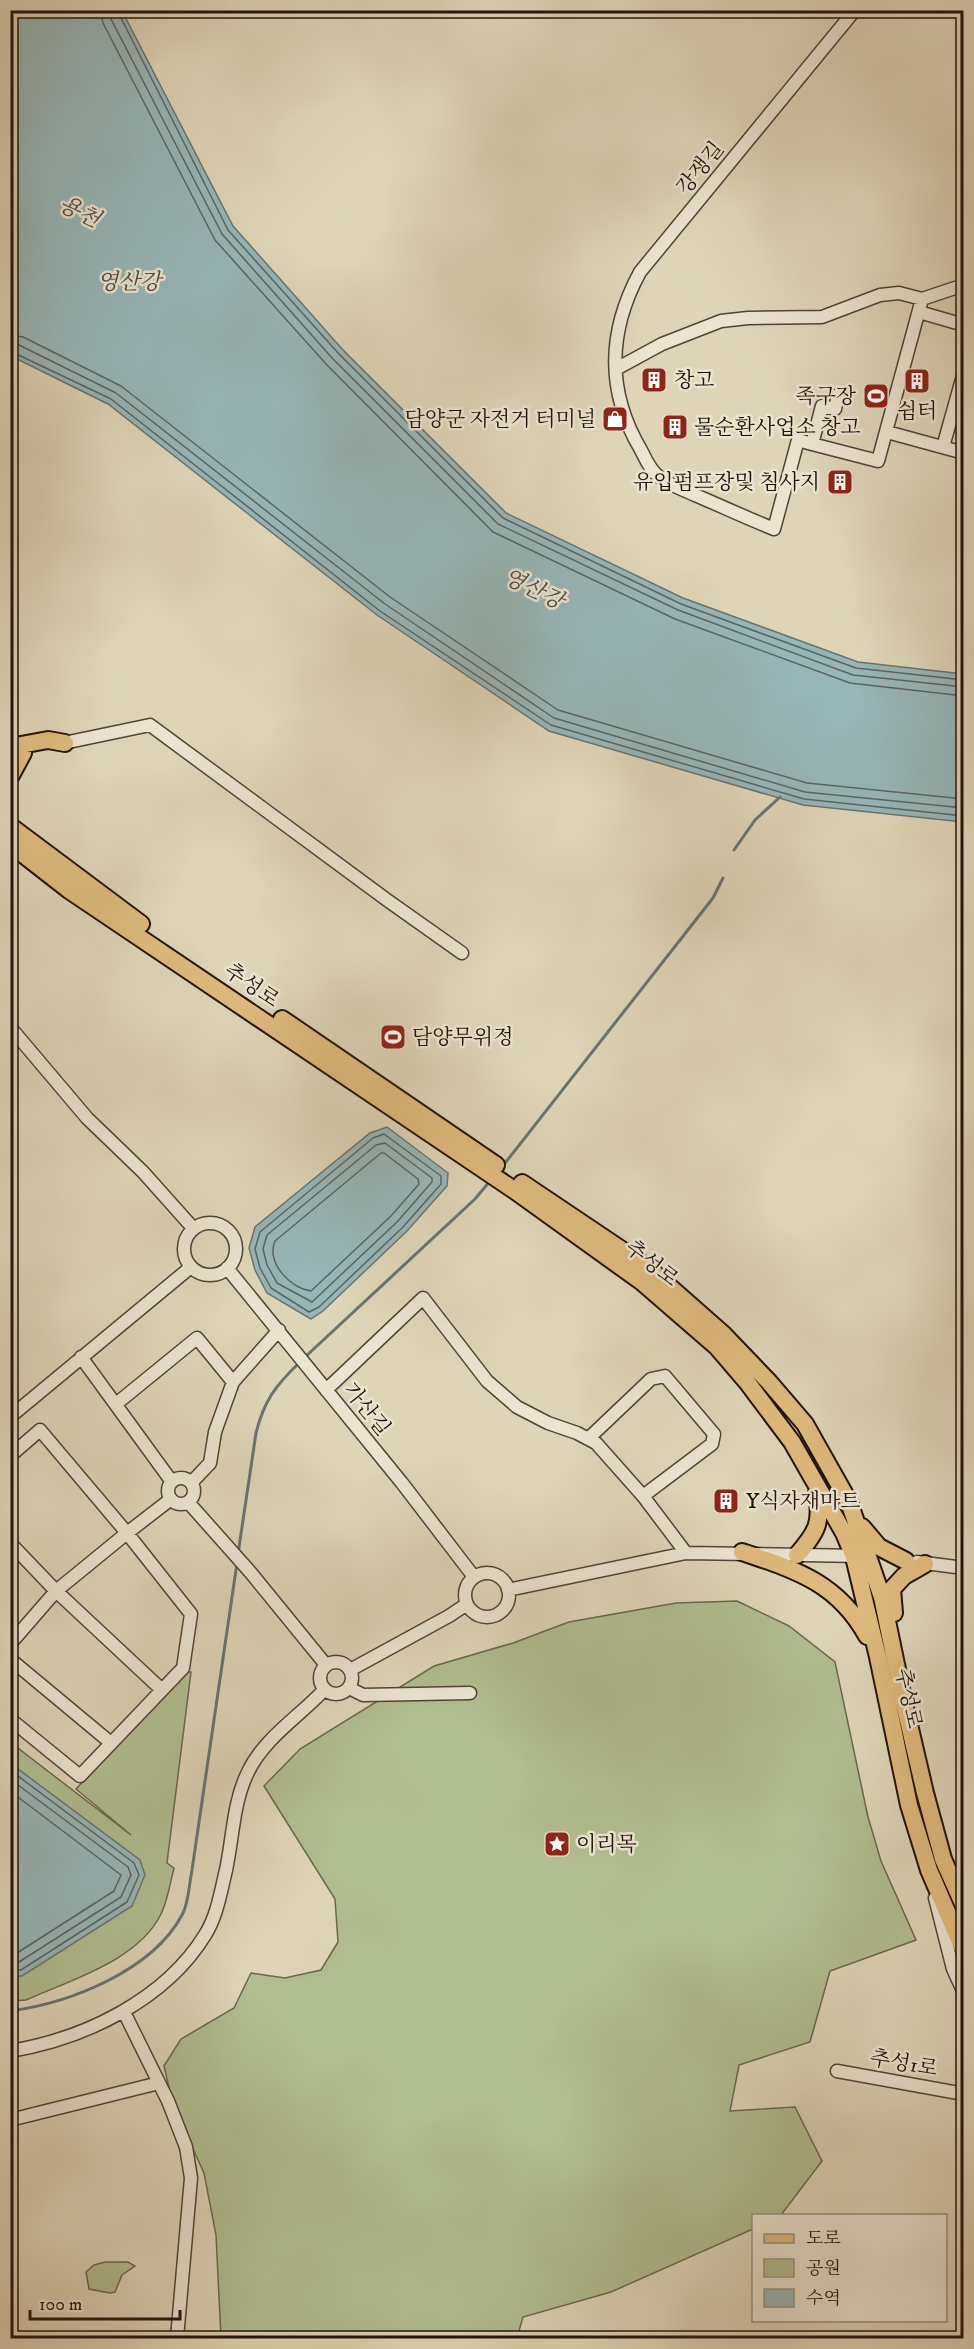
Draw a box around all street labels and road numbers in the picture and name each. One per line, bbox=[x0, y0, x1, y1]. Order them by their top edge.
street label: 강쟁길 bbox=[672, 137, 730, 200]
street label: 추성로 bbox=[219, 958, 284, 1014]
street label: 추성로 bbox=[619, 1235, 683, 1293]
street label: 가산길 bbox=[337, 1378, 395, 1441]
street label: 추성로 bbox=[889, 1666, 927, 1731]
street label: 추성1로 bbox=[868, 2045, 940, 2083]

